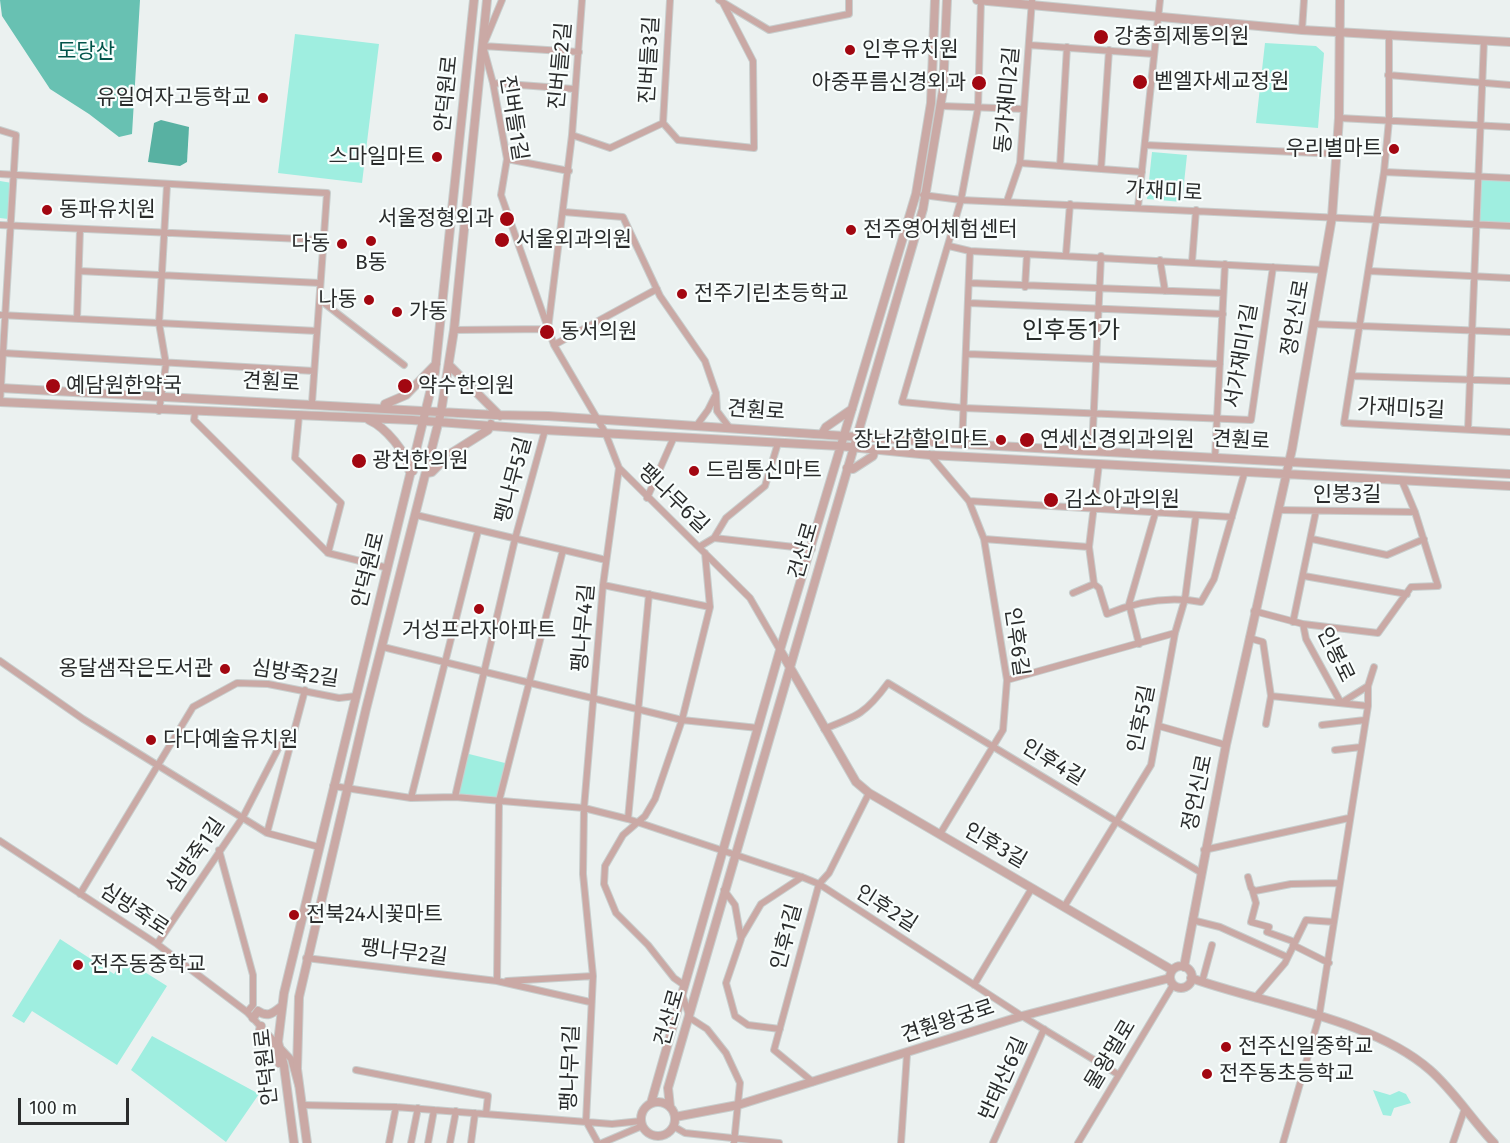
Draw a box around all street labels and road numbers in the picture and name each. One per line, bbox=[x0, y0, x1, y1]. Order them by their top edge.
street label: 진버들3길 bbox=[635, 16, 665, 104]
street label: 진버들2길 bbox=[545, 21, 577, 111]
street label: 동가재미2길 bbox=[991, 46, 1025, 154]
street label: 안덕원로 bbox=[430, 54, 464, 134]
street label: 진버들1길 bbox=[494, 73, 532, 163]
street label: 가재미로 bbox=[1125, 177, 1203, 207]
street label: 정언신로 bbox=[1277, 278, 1315, 358]
street label: 서가재미1길 bbox=[1220, 302, 1264, 410]
street label: 견훤로 bbox=[241, 369, 301, 397]
street label: 가재미5길 bbox=[1357, 394, 1445, 424]
street label: 견훤로 bbox=[726, 396, 786, 426]
street label: 견훤로 bbox=[1211, 427, 1271, 455]
street label: 팽나무5길 bbox=[490, 434, 538, 526]
street label: 팽나무6길 bbox=[632, 459, 714, 539]
street label: 인봉3길 bbox=[1313, 482, 1381, 508]
street label: 건산로 bbox=[784, 520, 824, 582]
street label: 안덕원로 bbox=[347, 529, 391, 611]
street label: 팽나무4길 bbox=[568, 583, 600, 673]
street label: 인후6길 bbox=[999, 606, 1033, 678]
street label: 인봉로 bbox=[1311, 623, 1359, 687]
street label: 심방죽2길 bbox=[250, 655, 340, 693]
street label: 인후5길 bbox=[1123, 683, 1161, 755]
street label: 인후4길 bbox=[1017, 734, 1089, 792]
street label: 정언신로 bbox=[1178, 753, 1218, 833]
street label: 심방죽1길 bbox=[161, 813, 231, 899]
street label: 인후3길 bbox=[959, 818, 1031, 874]
street label: 심방죽로 bbox=[95, 878, 173, 942]
street label: 인후2길 bbox=[850, 880, 922, 938]
street label: 인후1길 bbox=[766, 901, 808, 973]
street label: 팽나무2길 bbox=[359, 935, 449, 971]
street label: 건산로 bbox=[650, 987, 690, 1049]
street label: 견훤왕궁로 bbox=[898, 995, 998, 1049]
street label: 물왕멀로 bbox=[1080, 1015, 1142, 1095]
street label: 팽나무1길 bbox=[557, 1024, 585, 1112]
street label: 안덕원로 bbox=[250, 1027, 284, 1107]
street label: 반태산6길 bbox=[974, 1033, 1034, 1125]

